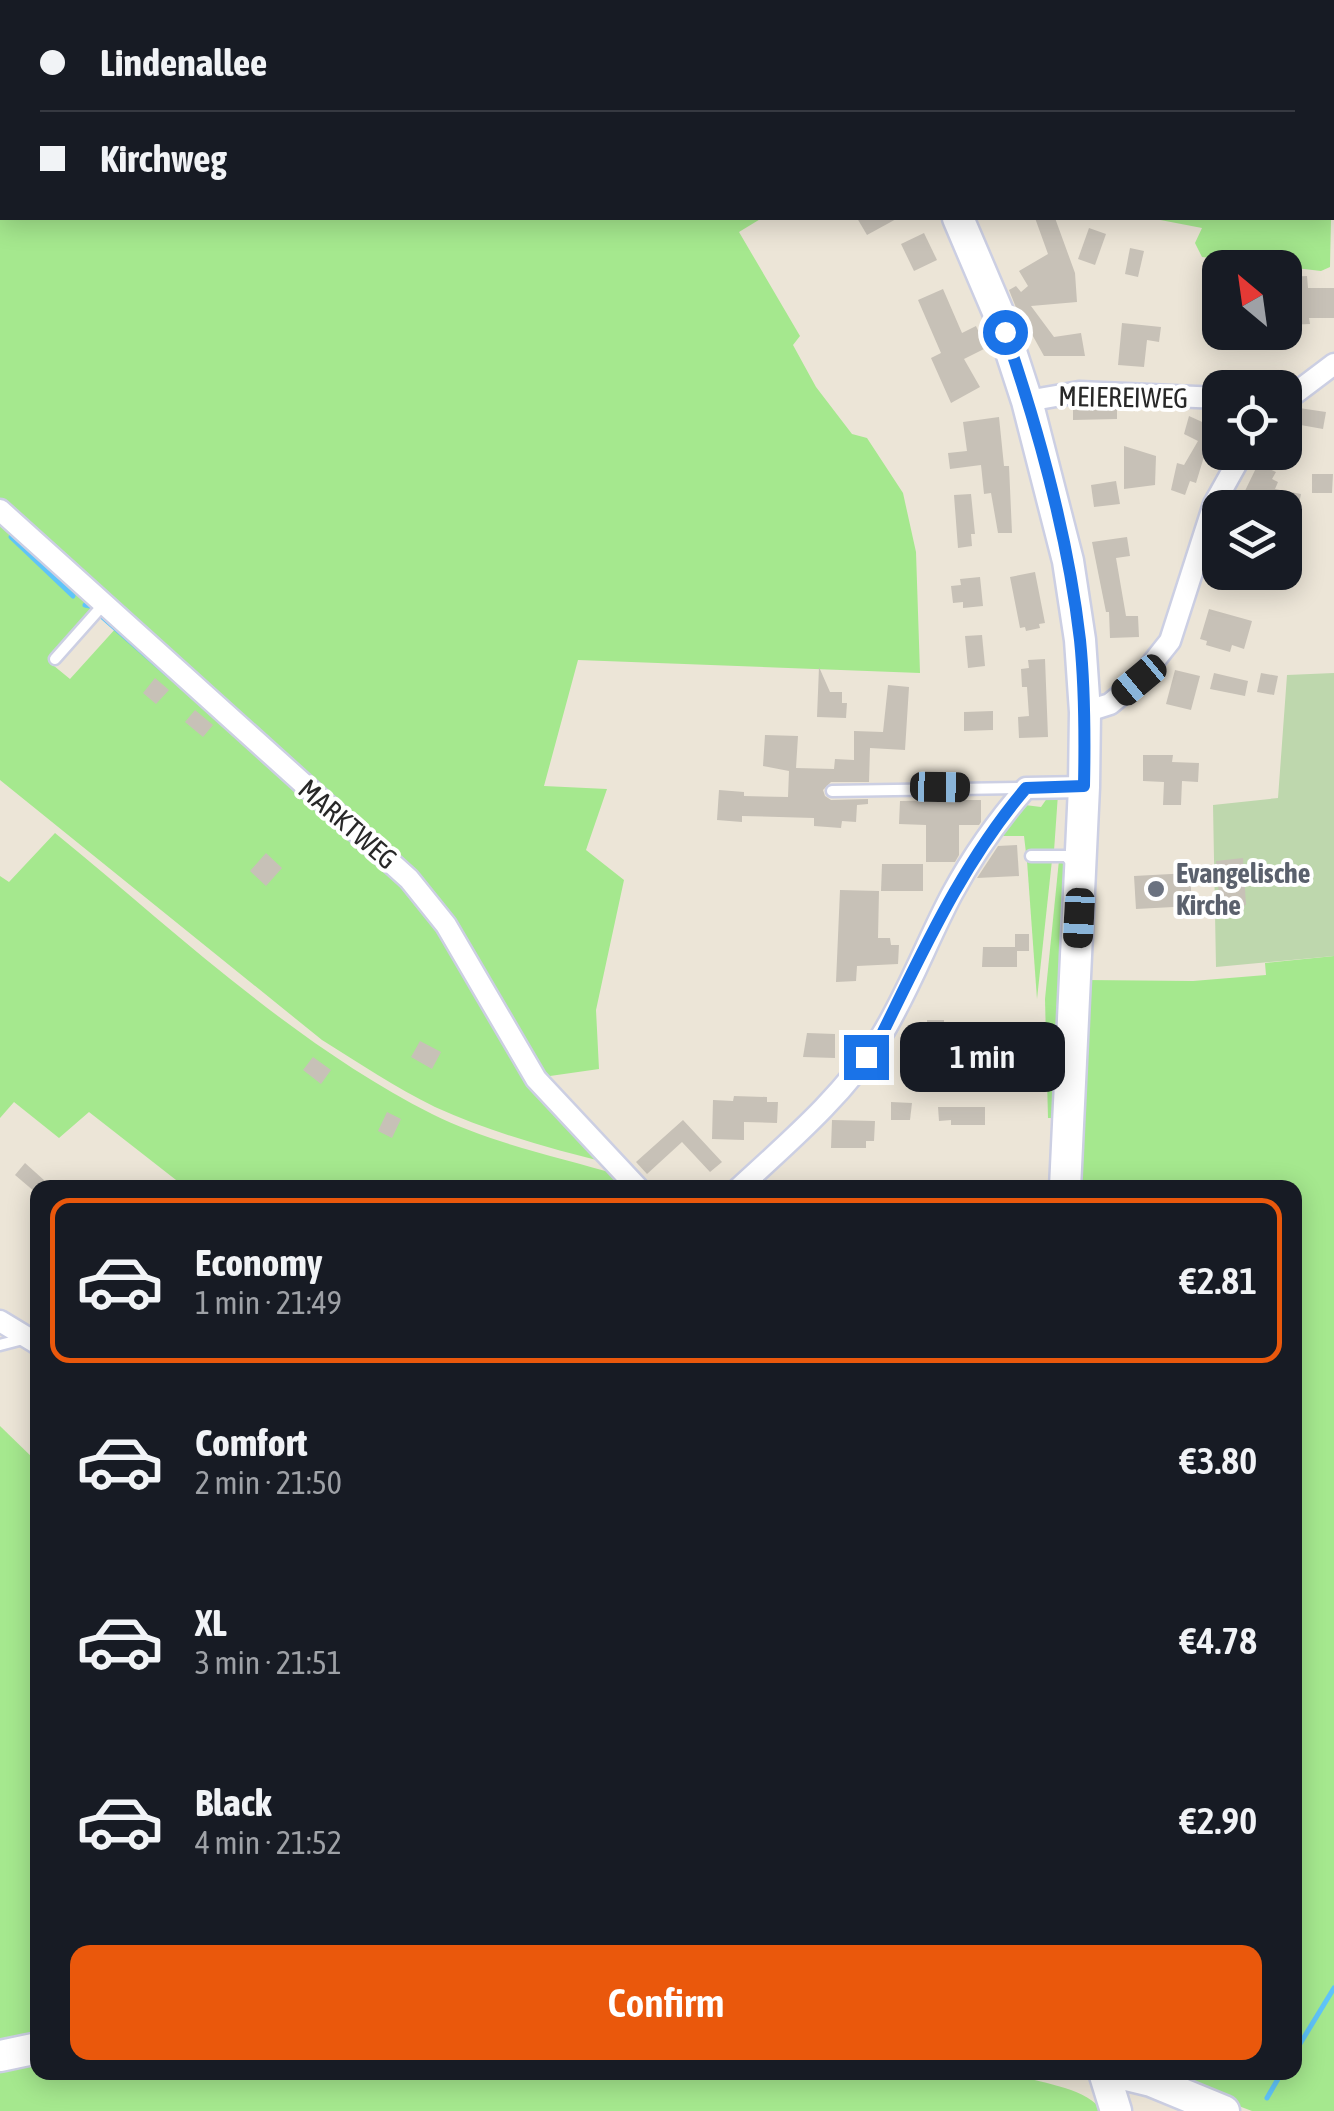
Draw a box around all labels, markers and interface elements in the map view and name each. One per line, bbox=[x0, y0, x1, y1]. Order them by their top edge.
text: Lindenallee bbox=[100, 41, 267, 84]
text: Kirchweg bbox=[100, 137, 227, 180]
north arrow bbox=[1202, 250, 1302, 350]
map controls bbox=[1202, 250, 1302, 590]
route start bbox=[983, 310, 1028, 355]
button: locate bbox=[1202, 370, 1302, 470]
street label: MEIEREIWEG bbox=[1058, 380, 1188, 414]
button: layers bbox=[1202, 490, 1302, 590]
car bbox=[1106, 649, 1172, 711]
car bbox=[910, 771, 970, 803]
street label: MARKTWEG bbox=[292, 773, 404, 875]
place label: Evangelische Kirche bbox=[1176, 857, 1310, 921]
marker: Evangelische Kirche bbox=[1145, 878, 1167, 900]
car bbox=[1062, 887, 1096, 949]
callout: 1 min bbox=[901, 1022, 1066, 1092]
route end bbox=[844, 1035, 889, 1080]
text: 1 min bbox=[950, 1038, 1015, 1075]
icon: car bbox=[75, 1236, 165, 1326]
text: Economy bbox=[195, 1241, 322, 1284]
text: €2.81 bbox=[1180, 1259, 1257, 1302]
text: 1 min · 21:49 bbox=[195, 1284, 342, 1321]
icon: car bbox=[75, 1416, 165, 1506]
text: Comfort bbox=[195, 1421, 307, 1464]
text: €3.80 bbox=[1180, 1439, 1257, 1482]
text: 2 min · 21:50 bbox=[195, 1464, 342, 1501]
icon: car bbox=[75, 1596, 165, 1686]
text: XL bbox=[195, 1601, 227, 1644]
text: €4.78 bbox=[1180, 1619, 1257, 1662]
text: 3 min · 21:51 bbox=[195, 1644, 342, 1681]
icon: car bbox=[75, 1776, 165, 1866]
text: Black bbox=[195, 1781, 272, 1824]
text: €2.90 bbox=[1180, 1799, 1257, 1842]
text: 4 min · 21:52 bbox=[195, 1824, 342, 1861]
button: Confirm bbox=[70, 1945, 1262, 2060]

